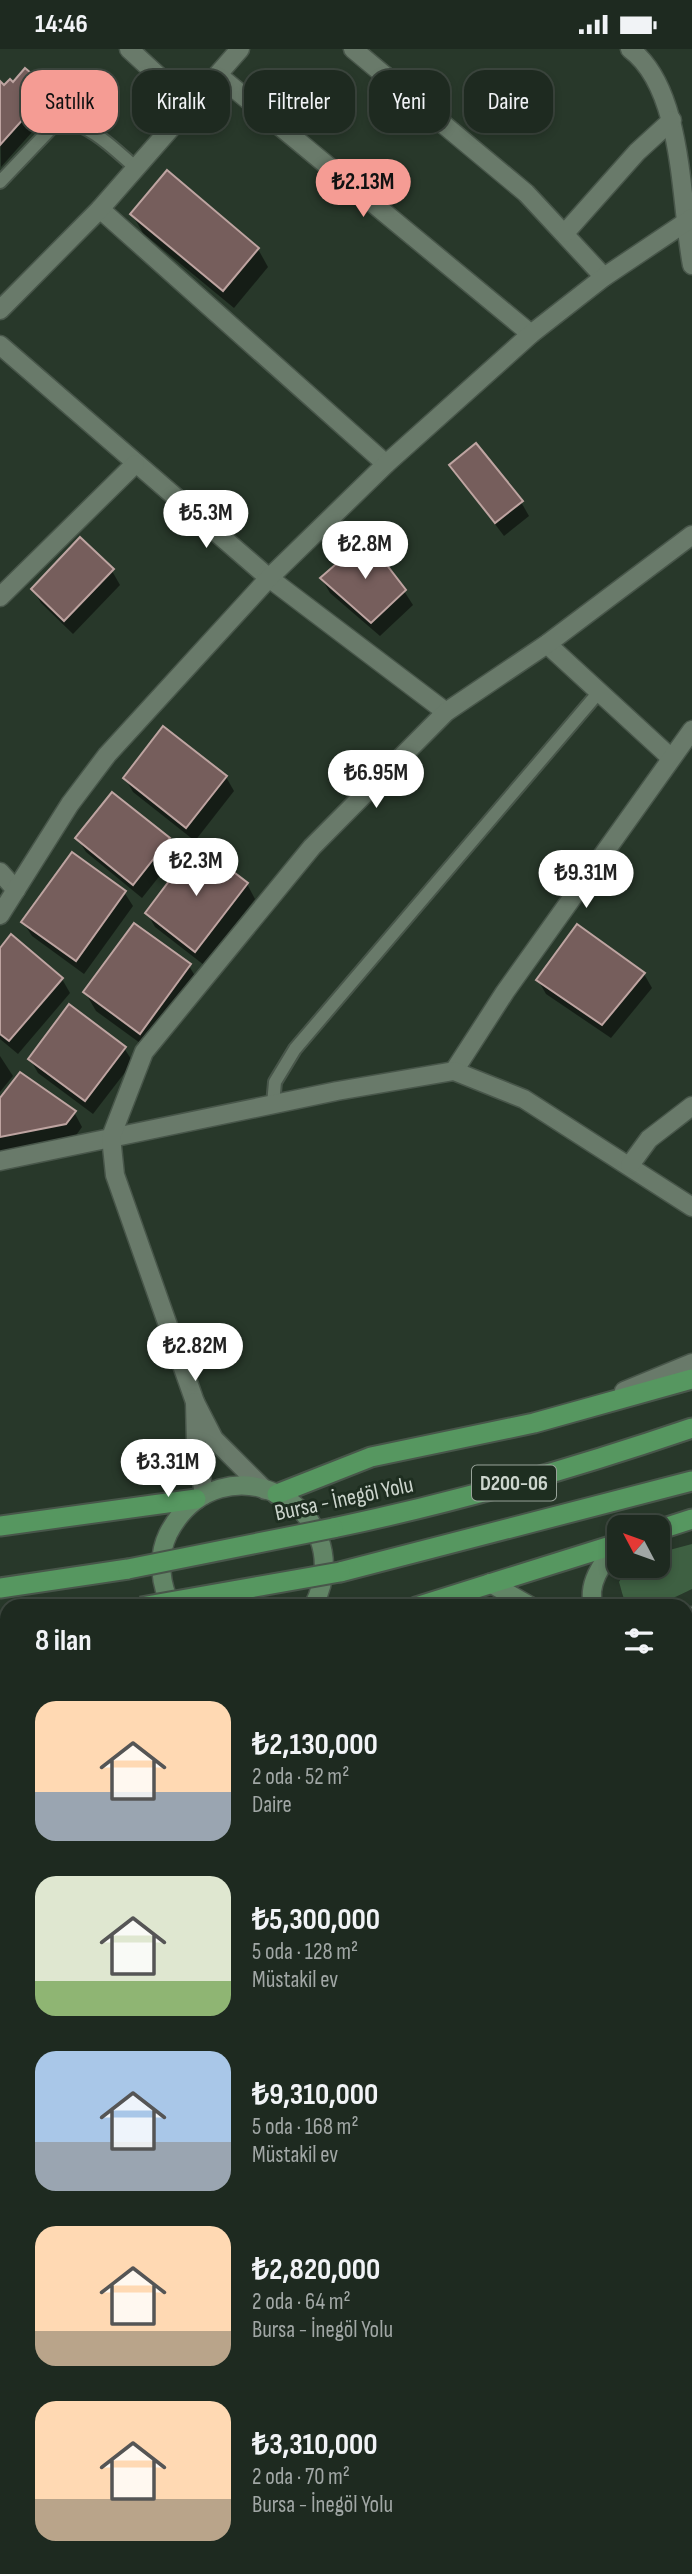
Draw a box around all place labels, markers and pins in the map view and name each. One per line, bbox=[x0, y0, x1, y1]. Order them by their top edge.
pin: ₺2.13M bbox=[306, 159, 420, 219]
pin: ₺5.3M bbox=[157, 491, 255, 550]
pin: ₺2.8M bbox=[316, 521, 414, 581]
pin: ₺6.95M bbox=[319, 751, 433, 810]
pin: ₺2.3M bbox=[147, 839, 245, 898]
pin: ₺9.31M bbox=[529, 851, 643, 910]
pin: ₺2.82M bbox=[138, 1323, 252, 1383]
pin: ₺3.31M bbox=[111, 1439, 225, 1499]

